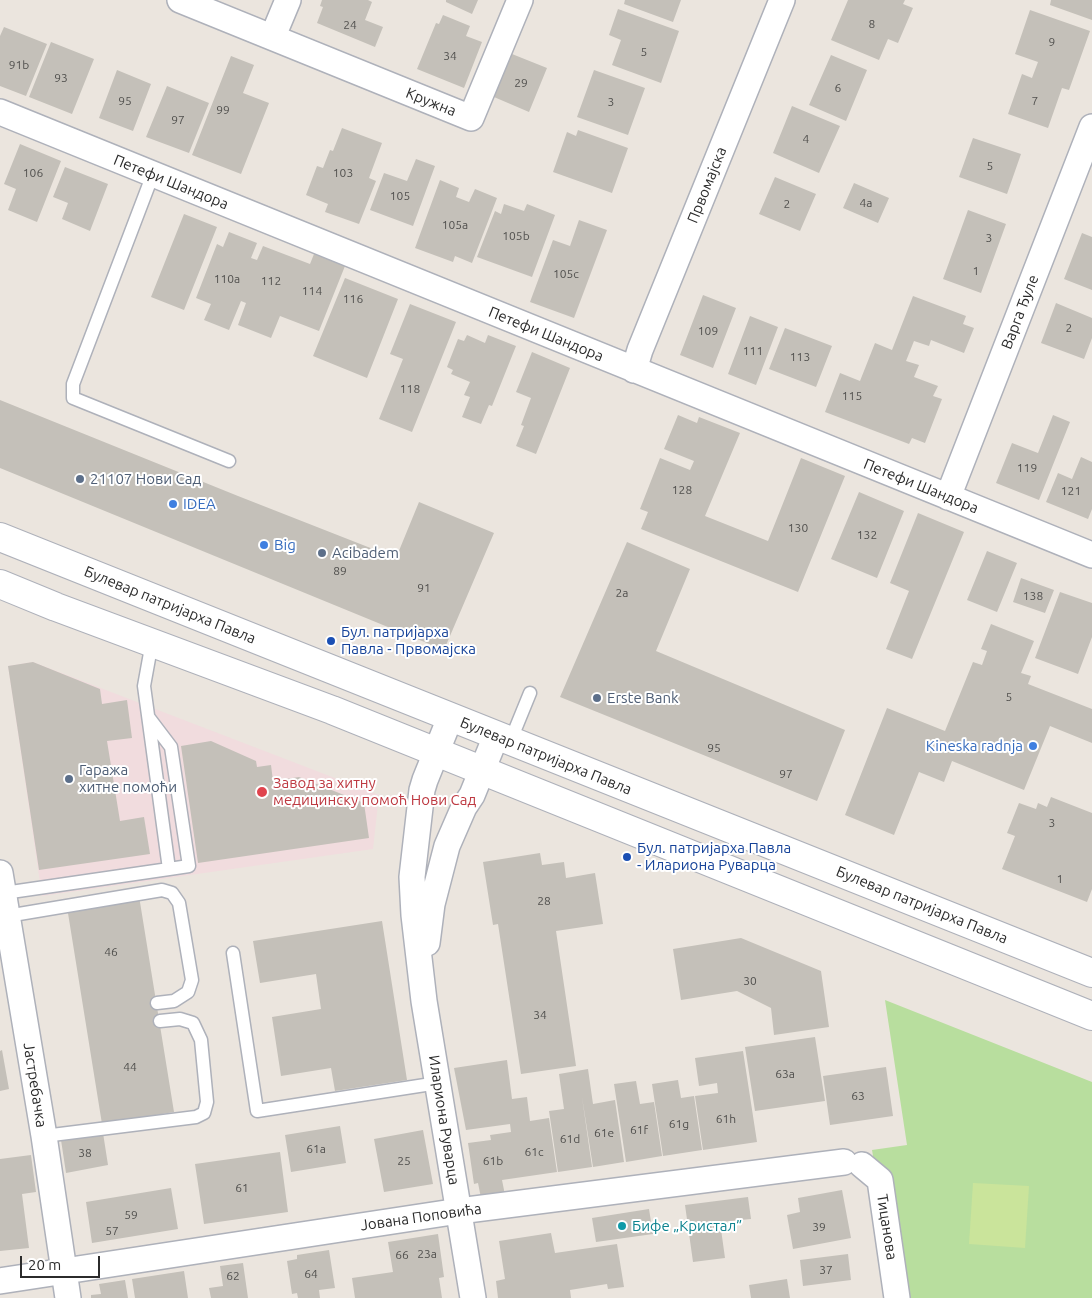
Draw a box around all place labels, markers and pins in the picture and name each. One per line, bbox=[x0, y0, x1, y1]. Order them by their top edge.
place label: 21107 Нови Сад bbox=[90, 470, 201, 488]
marker: 21107 Нови Сад bbox=[74, 473, 86, 485]
place label: IDEA bbox=[183, 495, 216, 513]
marker: IDEA bbox=[167, 498, 179, 510]
place label: Big bbox=[274, 536, 296, 554]
marker: Big bbox=[258, 539, 270, 551]
place label: Acibadem bbox=[332, 544, 399, 562]
marker: Acibadem bbox=[316, 547, 328, 559]
place label: Бул. патријарха Павла - Првомајска bbox=[341, 623, 476, 658]
marker: Бул. патријарха Павла - Првомајска bbox=[325, 635, 337, 647]
place label: Erste Bank bbox=[607, 689, 679, 707]
marker: Erste Bank bbox=[591, 692, 603, 704]
place label: Kineska radnja bbox=[926, 737, 1023, 755]
marker: Kineska radnja bbox=[1027, 740, 1039, 752]
place label: Гаража хитне помоћи bbox=[79, 761, 177, 796]
marker: Гаража хитне помоћи bbox=[63, 773, 75, 785]
place label: Завод за хитну медицинску помоћ Нови Сад bbox=[273, 774, 476, 809]
marker: Завод за хитну медицинску помоћ Нови Сад bbox=[255, 785, 269, 799]
place label: Бул. патријарха Павла - Илариона Руварца bbox=[637, 839, 791, 874]
marker: Бул. патријарха Павла - Илариона Руварца bbox=[621, 851, 633, 863]
place label: Бифе „Кристал” bbox=[632, 1217, 742, 1235]
marker: Бифе „Кристал” bbox=[616, 1220, 628, 1232]

